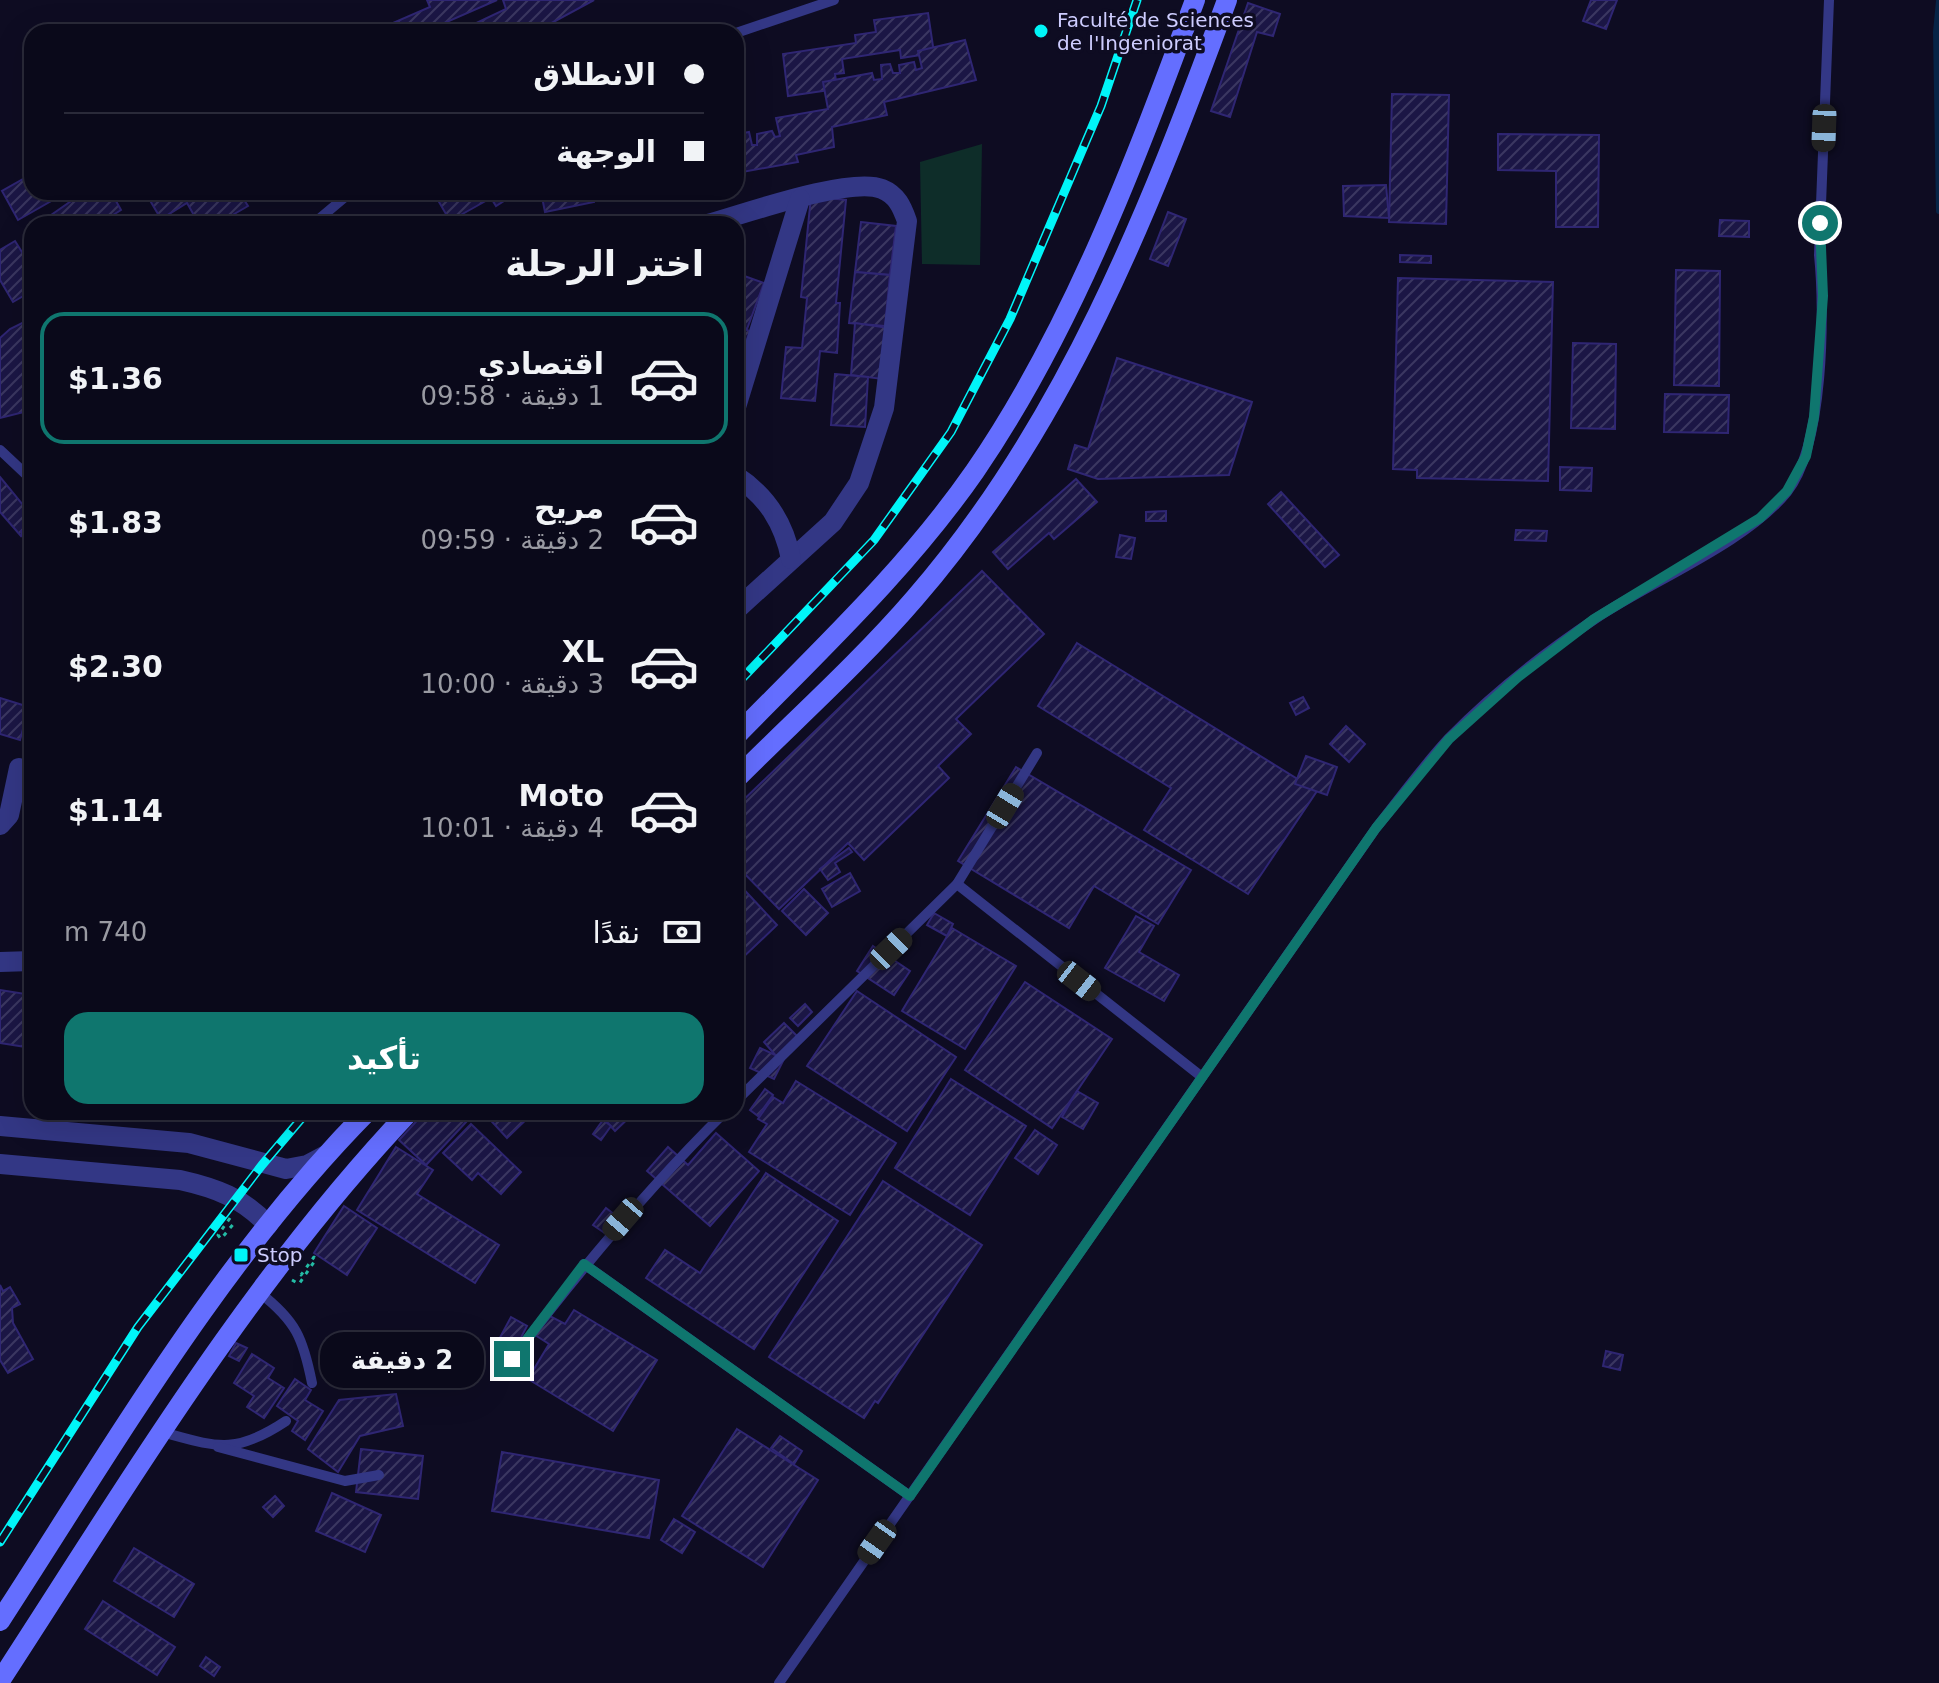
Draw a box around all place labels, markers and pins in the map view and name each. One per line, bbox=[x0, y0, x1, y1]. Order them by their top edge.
place label: Faculté de Sciences de l'Ingeniorat bbox=[1057, 8, 1254, 55]
marker: Faculté de Sciences de l'Ingeniorat bbox=[1032, 22, 1050, 40]
place label: Stop bbox=[257, 1243, 302, 1267]
marker: Stop bbox=[232, 1246, 250, 1264]

